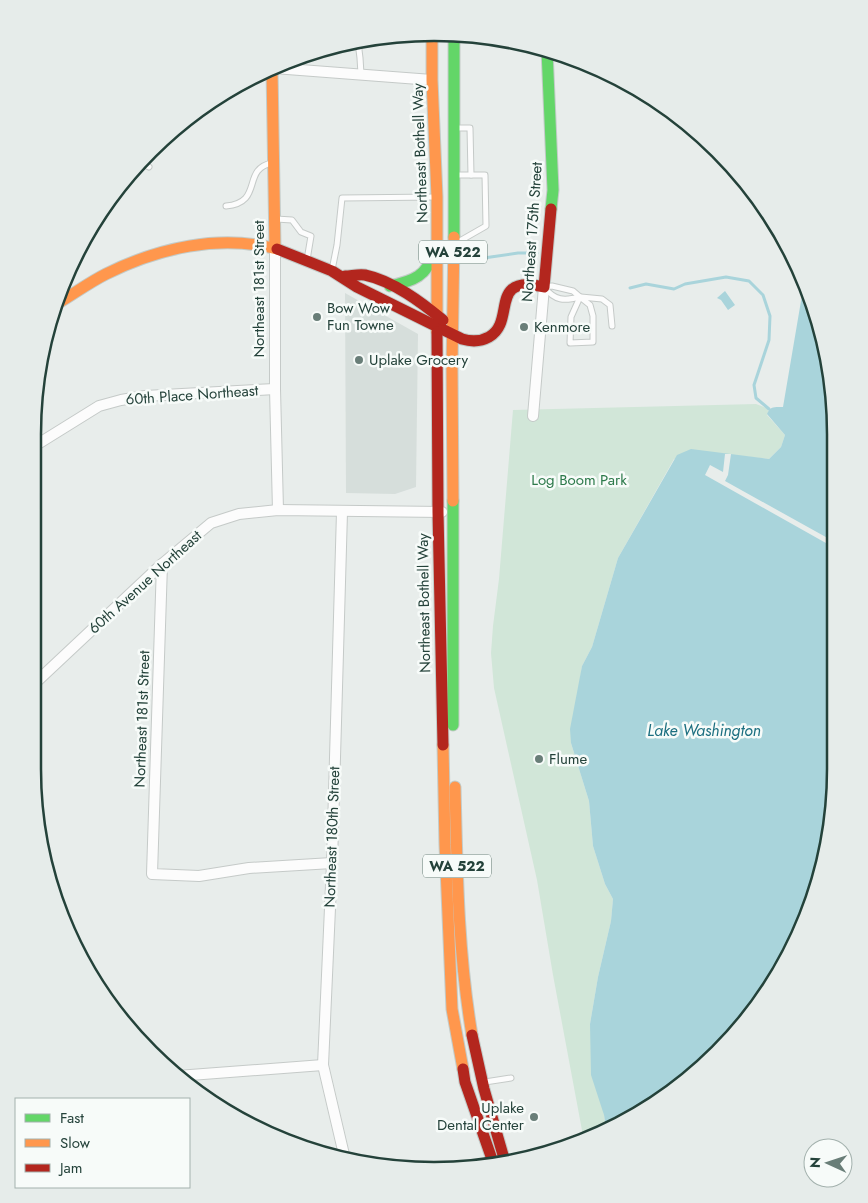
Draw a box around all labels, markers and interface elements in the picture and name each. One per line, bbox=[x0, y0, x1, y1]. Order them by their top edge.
street label: Northeast Bothell Way bbox=[407, 82, 433, 223]
street label: Northeast 175th Street bbox=[516, 161, 548, 303]
street label: Northeast 181st Street bbox=[248, 220, 270, 358]
road number: WA 522 bbox=[419, 240, 487, 264]
place label: Bow Wow Fun Towne bbox=[327, 297, 394, 336]
marker: Bow Wow Fun Towne bbox=[311, 311, 323, 323]
place label: Kenmore bbox=[534, 316, 590, 338]
marker: Kenmore bbox=[518, 321, 530, 333]
place label: Uplake Grocery bbox=[369, 349, 468, 371]
marker: Uplake Grocery bbox=[353, 354, 365, 366]
street label: 60th Place Northeast bbox=[125, 379, 259, 411]
park label: Log Boom Park bbox=[531, 469, 627, 491]
street label: 60th Avenue Northeast bbox=[83, 525, 207, 639]
street label: Northeast Bothell Way bbox=[412, 533, 436, 673]
street label: Northeast 181st Street bbox=[129, 650, 155, 788]
water label: Lake Washington bbox=[647, 719, 761, 742]
place label: Flume bbox=[549, 748, 588, 770]
marker: Flume bbox=[533, 753, 545, 765]
street label: Northeast 180th Street bbox=[319, 766, 345, 908]
road number: WA 522 bbox=[423, 854, 491, 878]
place label: Uplake Dental Center bbox=[437, 1097, 525, 1136]
legend bbox=[15, 1098, 190, 1188]
text: Fast bbox=[60, 1107, 84, 1129]
marker: Uplake Dental Center bbox=[528, 1111, 540, 1123]
text: Slow bbox=[60, 1132, 91, 1154]
north arrow bbox=[803, 1138, 853, 1188]
text: N bbox=[805, 1156, 825, 1168]
text: Jam bbox=[58, 1157, 83, 1179]

